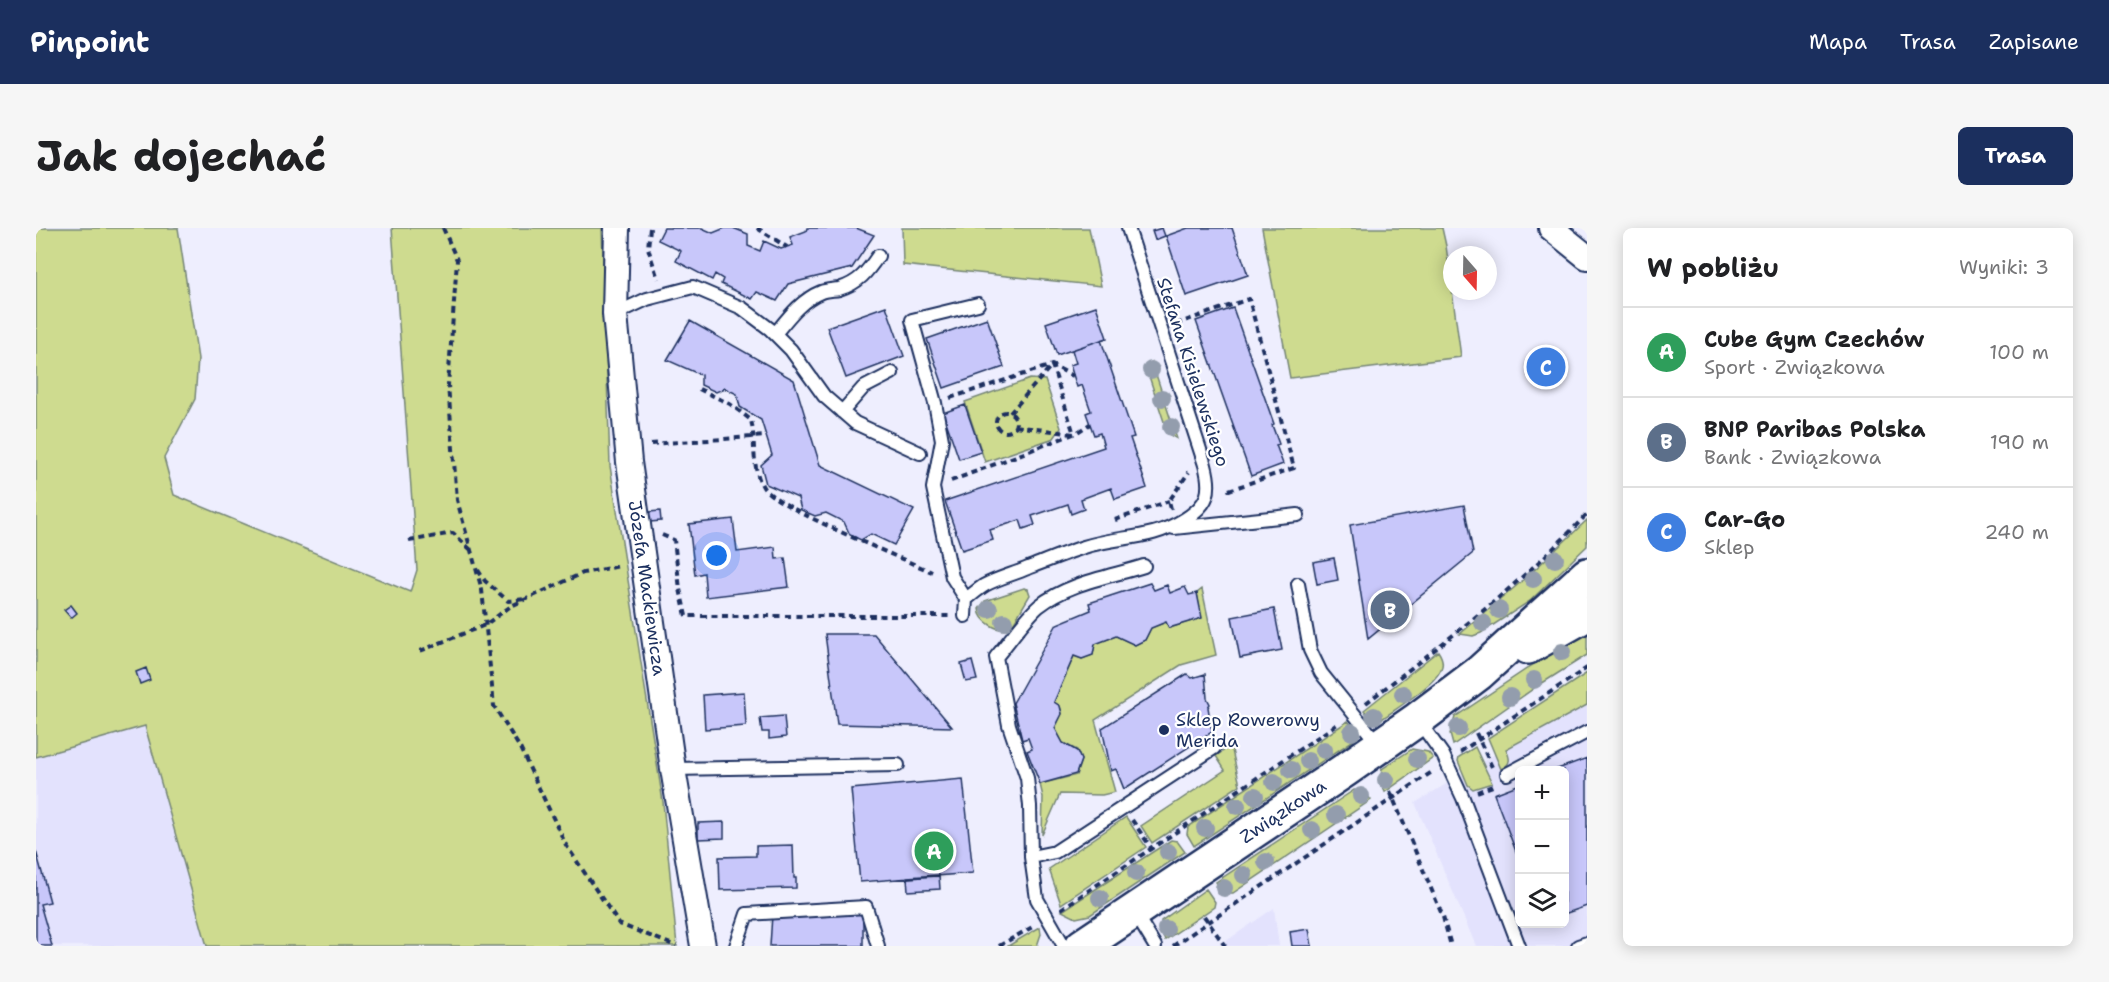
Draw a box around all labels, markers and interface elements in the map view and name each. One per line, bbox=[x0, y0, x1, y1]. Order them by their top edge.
text: Pinpoint bbox=[30, 23, 149, 61]
text: Mapa bbox=[1809, 28, 1867, 56]
text: Trasa bbox=[1900, 28, 1956, 56]
text: Zapisane bbox=[1989, 28, 2079, 56]
button: Trasa bbox=[1958, 127, 2073, 185]
text: Jak dojechać bbox=[36, 128, 326, 184]
north arrow bbox=[1443, 246, 1497, 300]
text: W pobliżu bbox=[1647, 250, 1779, 285]
text: Wyniki: 3 bbox=[1959, 254, 2049, 280]
street label: Stefana Kisielewskiego bbox=[1151, 274, 1235, 470]
text: Cube Gym Czechów bbox=[1704, 325, 1924, 354]
text: A bbox=[1659, 339, 1674, 365]
text: 100 m bbox=[1989, 339, 2049, 365]
pin: C bbox=[1526, 344, 1566, 390]
text: Sport · Związkowa bbox=[1704, 354, 1885, 380]
text: BNP Paribas Polska bbox=[1704, 415, 1925, 444]
text: B bbox=[1660, 429, 1673, 455]
text: 190 m bbox=[1990, 429, 2049, 455]
text: Bank · Związkowa bbox=[1704, 444, 1881, 470]
street label: Józefa Mackiewicza bbox=[623, 499, 671, 677]
text: Car-Go bbox=[1704, 505, 1785, 534]
text: C bbox=[1660, 519, 1673, 545]
text: 240 m bbox=[1984, 519, 2049, 545]
text: Sklep bbox=[1704, 534, 1755, 560]
your location bbox=[702, 541, 731, 570]
pin: B bbox=[1370, 588, 1410, 632]
place label: Sklep Rowerowy Merida bbox=[1176, 708, 1320, 753]
marker: Sklep Rowerowy Merida bbox=[1157, 723, 1171, 737]
map controls bbox=[1515, 766, 1569, 928]
button: + bbox=[1515, 766, 1569, 820]
street label: Związkowa bbox=[1235, 774, 1331, 849]
button: − bbox=[1515, 820, 1569, 874]
pin: A bbox=[914, 828, 954, 874]
button: layers bbox=[1515, 874, 1569, 928]

